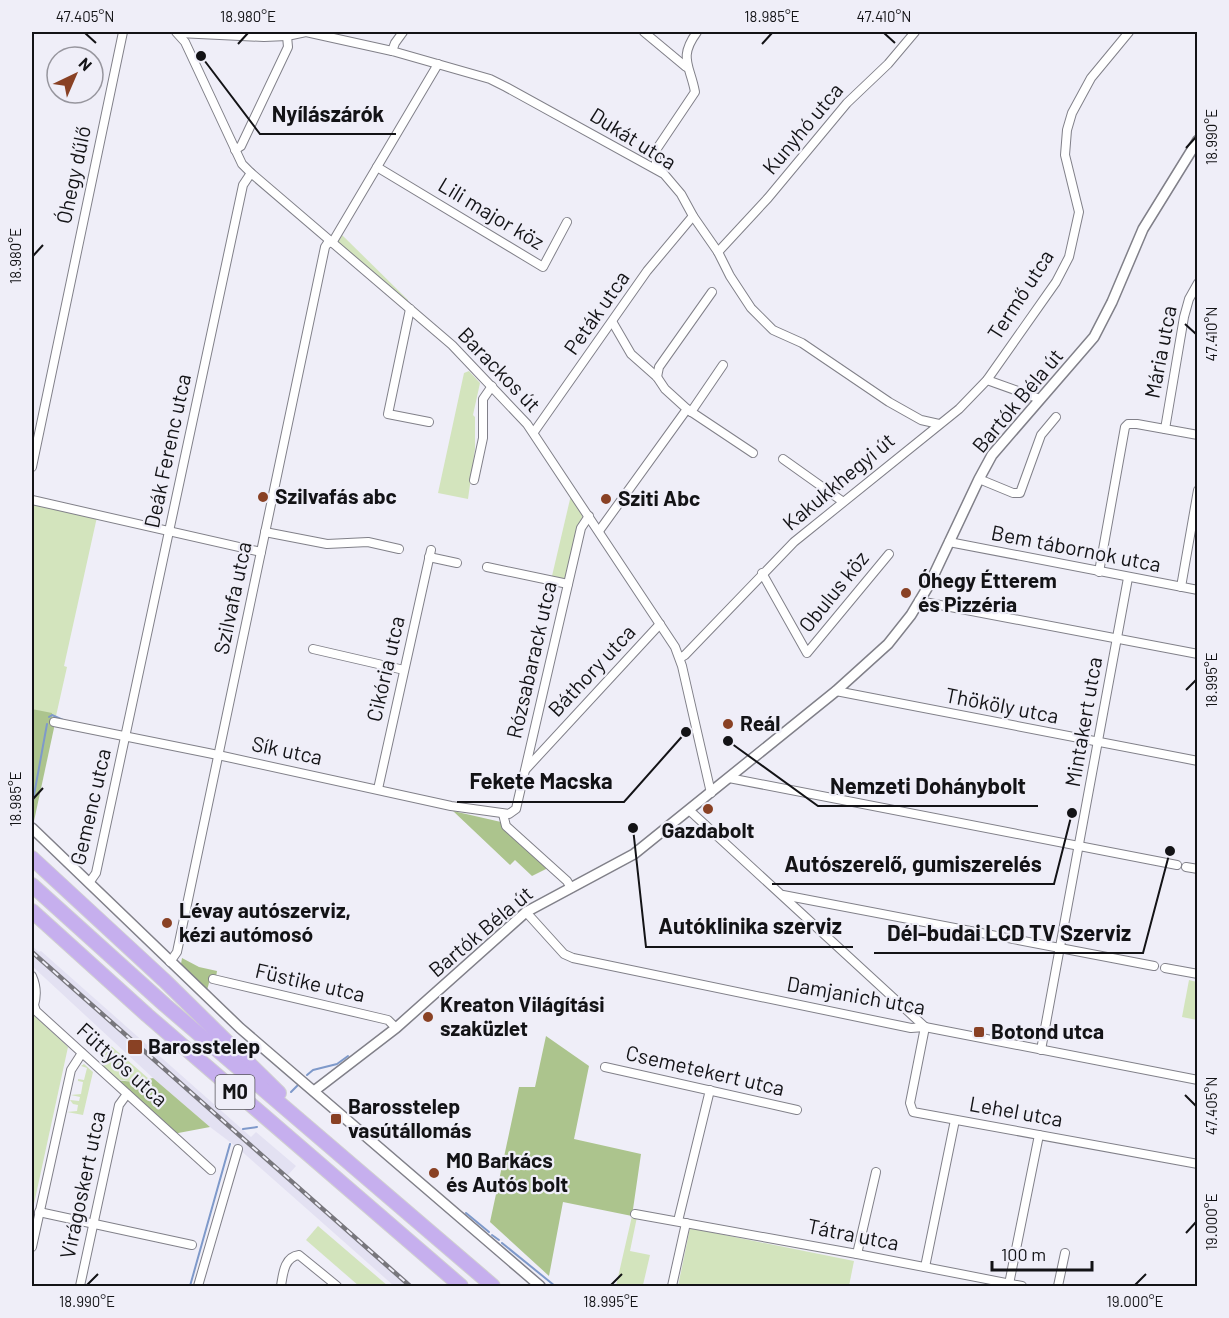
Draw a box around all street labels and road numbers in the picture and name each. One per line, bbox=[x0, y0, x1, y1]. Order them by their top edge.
street label: Kunyhó utca bbox=[756, 77, 847, 179]
street label: Dukát utca bbox=[586, 101, 682, 174]
street label: Óhegy dűlő bbox=[50, 123, 95, 226]
street label: Lili major köz bbox=[434, 171, 549, 254]
street label: Termő utca bbox=[981, 245, 1058, 344]
street label: Peták utca bbox=[558, 265, 634, 359]
street label: Mária utca bbox=[1138, 303, 1181, 400]
street label: Barackos út bbox=[454, 321, 547, 416]
street label: Bartók Béla út bbox=[966, 343, 1068, 457]
street label: Deák Ferenc utca bbox=[138, 371, 195, 530]
street label: Kakukkhegyi út bbox=[777, 427, 899, 535]
street label: Bem tábornok utca bbox=[989, 519, 1163, 576]
street label: Szilvafa utca bbox=[207, 539, 256, 656]
street label: Obulus köz bbox=[793, 546, 873, 637]
street label: Rózsabarack utca bbox=[500, 579, 561, 741]
street label: Cikória utca bbox=[360, 613, 409, 724]
street label: Báthory utca bbox=[542, 619, 640, 721]
street label: Mintakert utca bbox=[1059, 655, 1106, 789]
street label: Thököly utca bbox=[944, 681, 1061, 728]
street label: Sík utca bbox=[250, 730, 325, 769]
street label: Gemenc utca bbox=[64, 746, 115, 867]
street label: Bartók Béla út bbox=[423, 880, 537, 982]
street label: Füstike utca bbox=[253, 957, 368, 1006]
street label: Damjanich utca bbox=[785, 970, 927, 1019]
street label: Füttyös utca bbox=[73, 1017, 173, 1111]
street label: Csemetekert utca bbox=[624, 1039, 787, 1100]
road number: M0 bbox=[216, 1075, 254, 1109]
street label: Lehel utca bbox=[967, 1090, 1065, 1131]
street label: Virágoskert utca bbox=[54, 1109, 109, 1261]
street label: Tátra utca bbox=[805, 1212, 901, 1255]

